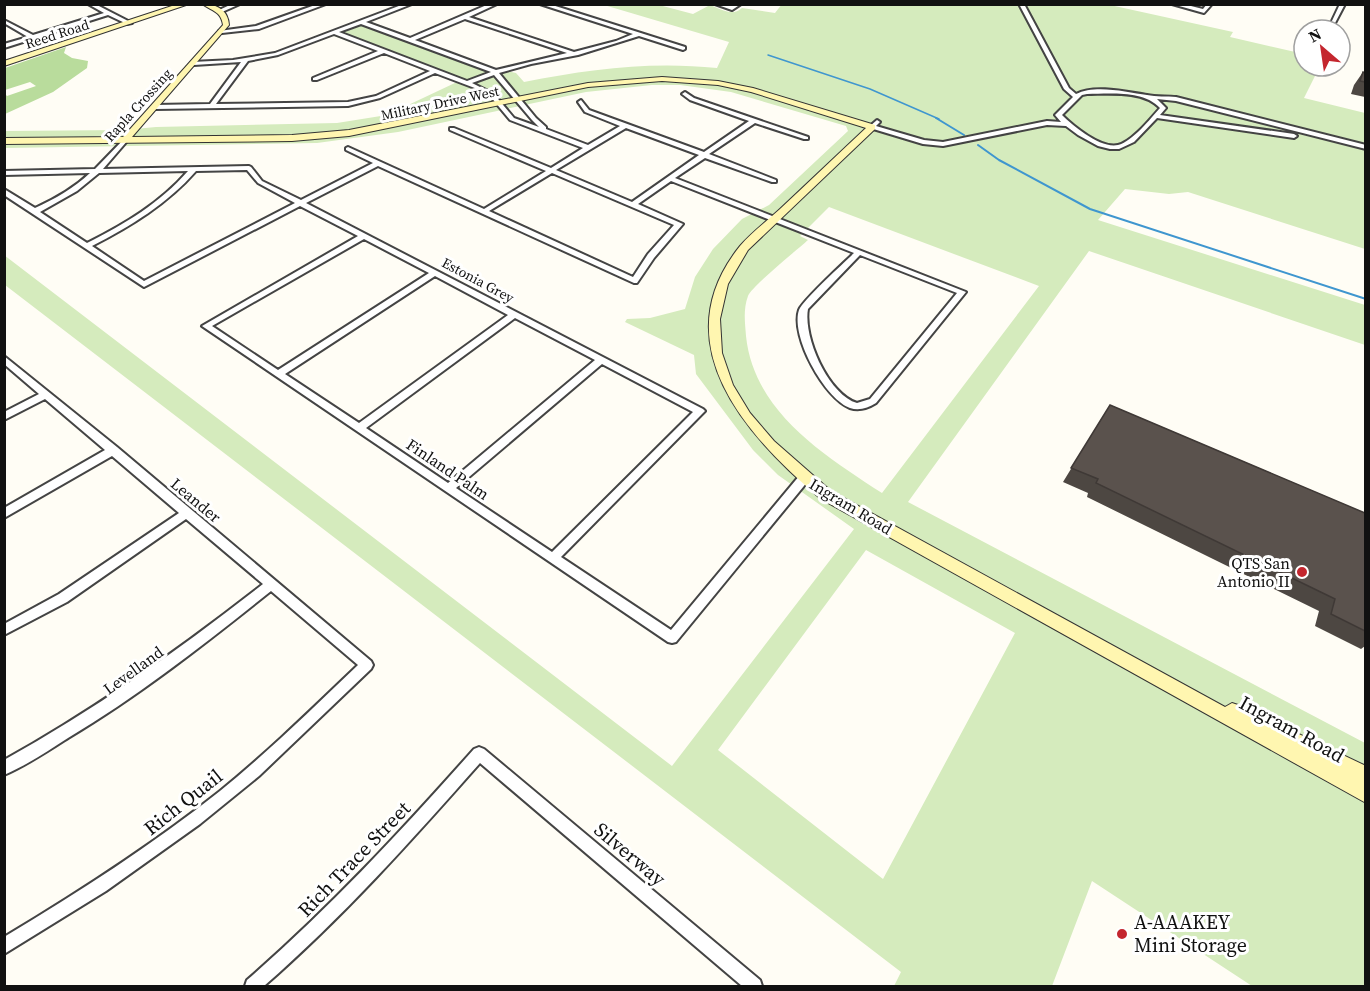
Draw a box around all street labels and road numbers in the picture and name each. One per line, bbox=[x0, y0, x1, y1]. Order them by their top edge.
street label: Reed Road bbox=[22, 14, 92, 54]
street label: Rapla Crossing bbox=[100, 64, 176, 146]
street label: Military Drive West bbox=[379, 81, 501, 125]
street label: Estonia Grey bbox=[438, 253, 518, 308]
street label: Finland Palm bbox=[402, 433, 494, 505]
street label: Leander bbox=[166, 473, 226, 528]
street label: Ingram Road bbox=[805, 473, 897, 539]
street label: Levelland bbox=[98, 641, 168, 699]
street label: Ingram Road bbox=[1234, 689, 1350, 770]
street label: Rich Quail bbox=[138, 762, 228, 842]
street label: Rich Trace Street bbox=[291, 795, 417, 923]
street label: Silverway bbox=[588, 816, 672, 893]

